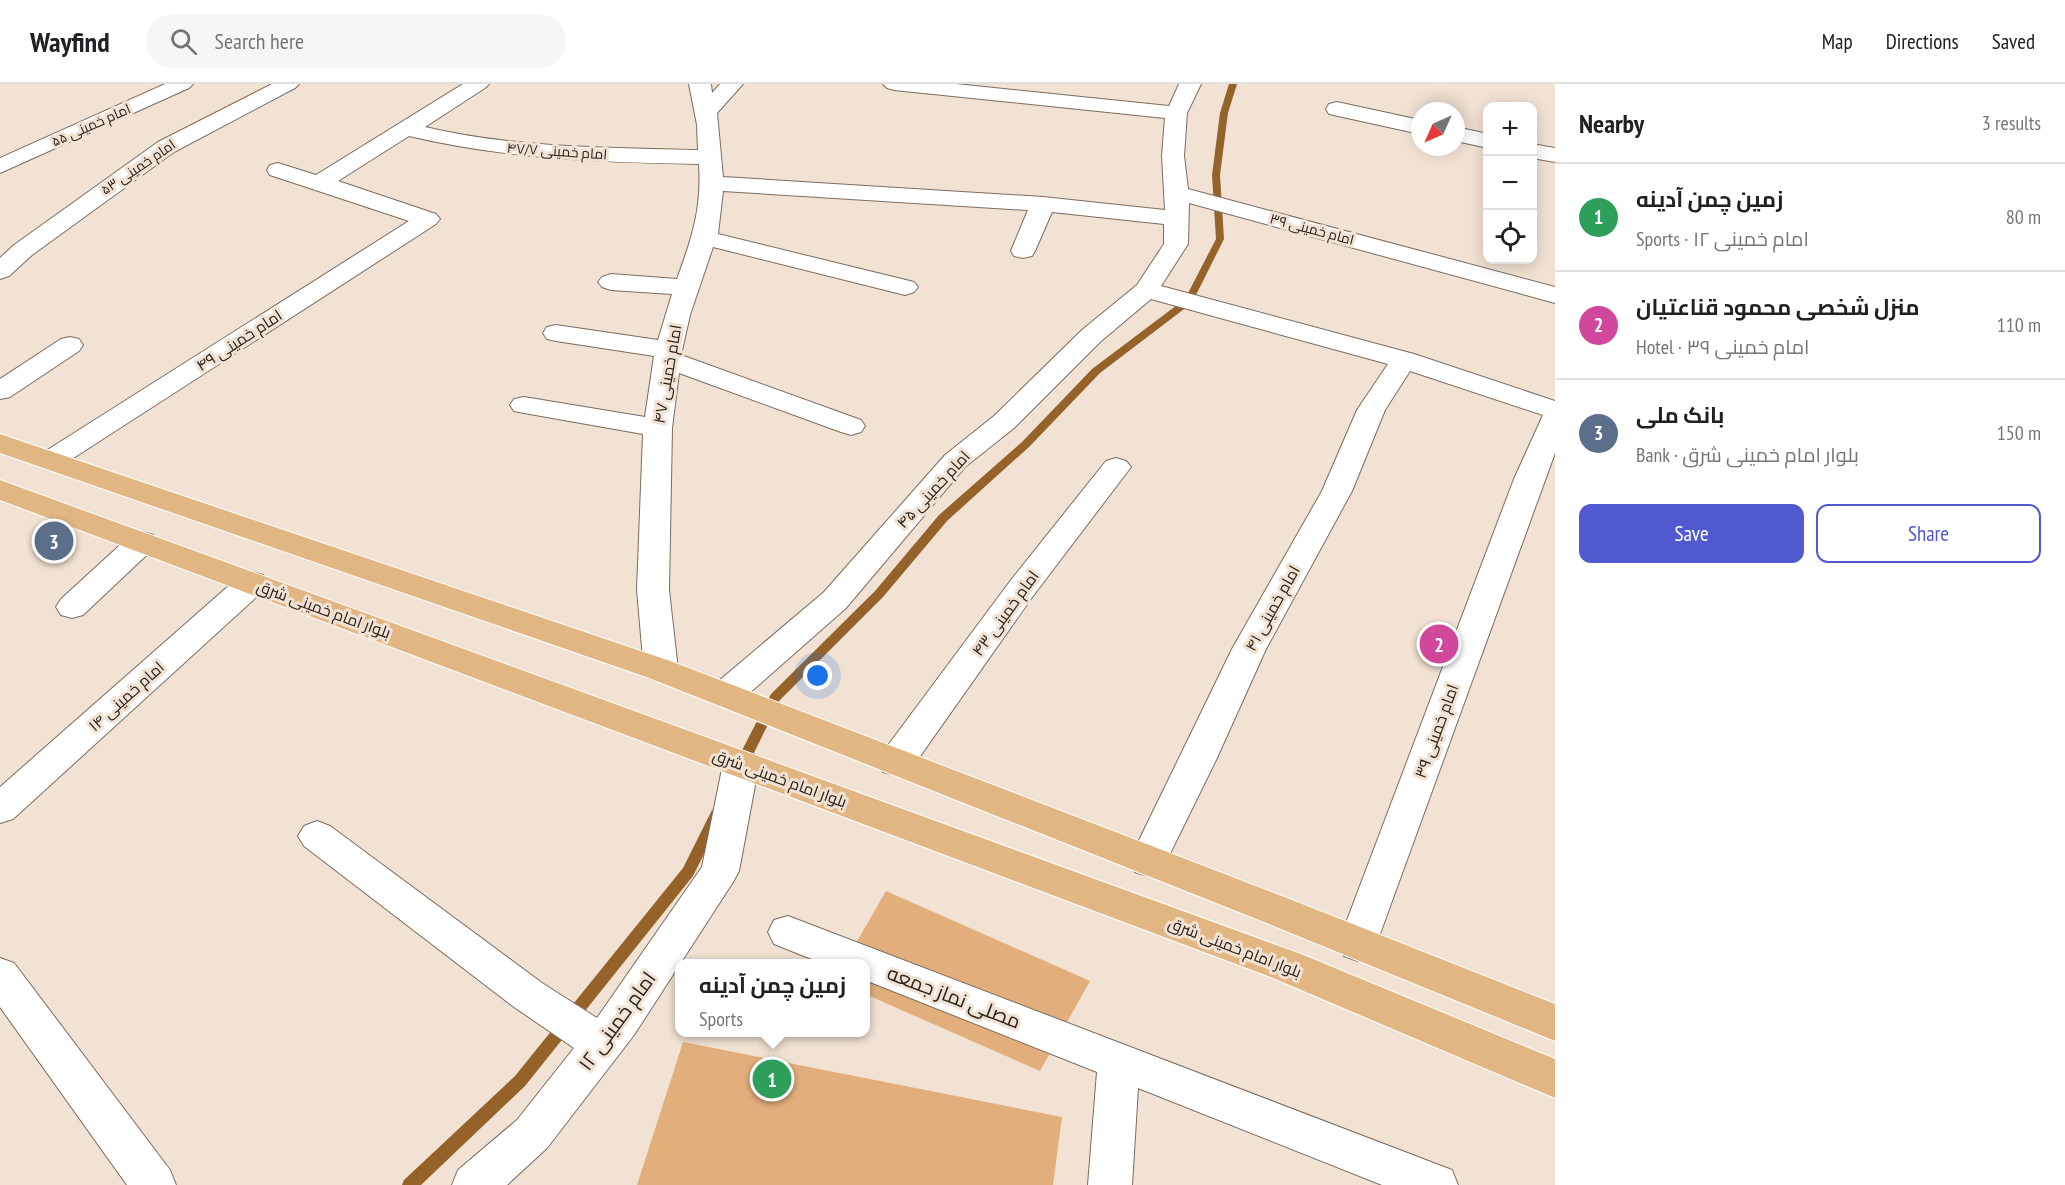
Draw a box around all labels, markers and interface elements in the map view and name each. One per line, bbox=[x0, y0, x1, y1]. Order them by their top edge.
search box bbox=[146, 14, 566, 68]
text: Wayfind bbox=[30, 23, 110, 60]
icon: search bbox=[167, 25, 200, 58]
text: Search here bbox=[215, 27, 304, 55]
text: Map bbox=[1822, 28, 1853, 55]
text: Directions bbox=[1886, 28, 1959, 55]
text: Saved bbox=[1992, 28, 2035, 55]
street label: امام خمینی ۵۵ bbox=[49, 100, 134, 151]
north arrow bbox=[1411, 102, 1465, 156]
map controls bbox=[1483, 102, 1537, 264]
button: + bbox=[1483, 102, 1537, 156]
text: Nearby bbox=[1579, 107, 1644, 140]
text: 3 results bbox=[1982, 110, 2041, 136]
street label: امام خمینی ۵۳ bbox=[97, 135, 179, 199]
street label: امام خمینی ۴۷/۷ bbox=[506, 139, 608, 164]
button: − bbox=[1483, 156, 1537, 210]
text: زمین چمن آدینه bbox=[1636, 185, 1783, 213]
text: 1 bbox=[1594, 204, 1603, 230]
text: 80 m bbox=[2006, 204, 2041, 230]
street label: امام خمینی ۳۹ bbox=[1268, 209, 1356, 250]
button: locate bbox=[1483, 210, 1537, 264]
text: Sports · امام خمینی ۱۲ bbox=[1636, 226, 1809, 252]
text: منزل شخصی محمود قناعتیان bbox=[1636, 293, 1919, 321]
street label: امام خمینی ۴۹ bbox=[192, 305, 287, 377]
text: 2 bbox=[1594, 312, 1603, 338]
text: 110 m bbox=[1997, 312, 2041, 338]
street label: امام خمینی ۴۷ bbox=[648, 323, 687, 425]
text: Hotel · امام خمینی ۳۹ bbox=[1636, 334, 1809, 360]
text: بانک ملی bbox=[1636, 401, 1724, 429]
text: 3 bbox=[1594, 420, 1603, 446]
text: 150 m bbox=[1997, 420, 2041, 446]
text: Bank · بلوار امام خمینی شرق bbox=[1636, 442, 1859, 468]
street label: امام خمینی ۴۵ bbox=[892, 446, 975, 533]
button: Save bbox=[1579, 504, 1804, 563]
button: Share bbox=[1816, 504, 2041, 563]
pin: 3 bbox=[34, 518, 74, 564]
street label: امام خمینی ۴۱ bbox=[1240, 562, 1306, 655]
street label: امام خمینی ۴۳ bbox=[967, 566, 1044, 661]
street label: بلوار امام خمینی شرق bbox=[254, 575, 394, 644]
pin: 2 bbox=[1420, 622, 1458, 666]
street label: امام خمینی ۱۴ bbox=[84, 657, 169, 737]
your location bbox=[803, 661, 832, 690]
street label: امام خمینی ۳۹ bbox=[1410, 681, 1464, 781]
street label: بلوار امام خمینی شرق bbox=[710, 744, 850, 813]
street label: بلوار امام خمینی شرق bbox=[1165, 912, 1305, 984]
popup bbox=[675, 959, 870, 1037]
street label: مصلی نماز جمعه bbox=[883, 960, 1025, 1034]
street label: امام خمینی ۱۲ bbox=[572, 966, 662, 1076]
text: زمین چمن آدینه bbox=[699, 971, 846, 999]
text: Sports bbox=[699, 1006, 743, 1032]
pin: 1 bbox=[752, 1056, 792, 1102]

